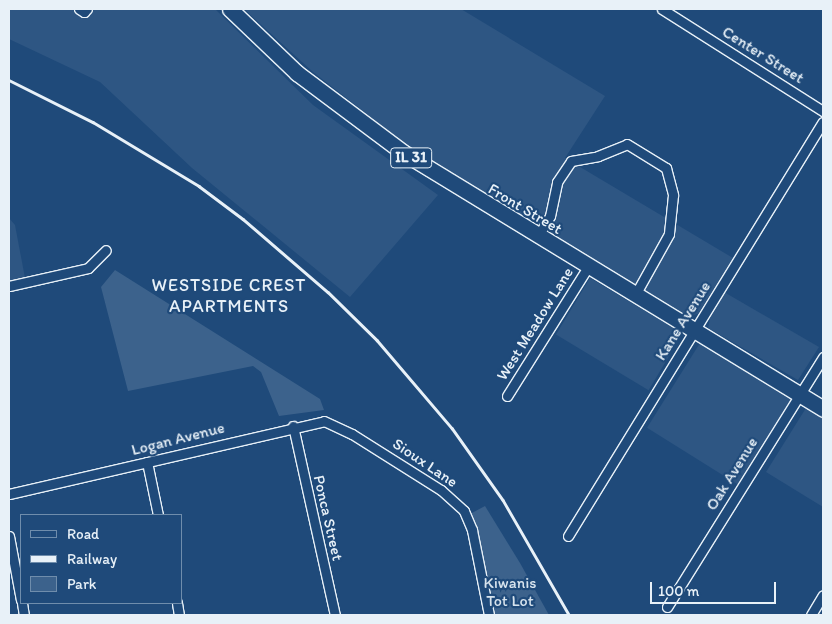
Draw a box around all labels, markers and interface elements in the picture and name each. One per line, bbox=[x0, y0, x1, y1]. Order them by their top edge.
street label: Center Street bbox=[719, 22, 807, 88]
road number: IL 31 bbox=[390, 146, 432, 170]
street label: Front Street bbox=[484, 179, 566, 239]
street label: West Meadow Lane bbox=[492, 264, 578, 384]
district label: WESTSIDE CREST APARTMENTS bbox=[151, 275, 307, 318]
street label: Kane Avenue bbox=[651, 278, 715, 364]
street label: Logan Avenue bbox=[130, 418, 226, 460]
street label: Sioux Lane bbox=[389, 434, 461, 492]
street label: Oak Avenue bbox=[702, 434, 762, 514]
street label: Ponca Street bbox=[309, 473, 347, 563]
legend bbox=[20, 514, 182, 604]
text: Road bbox=[67, 525, 99, 543]
text: Railway bbox=[67, 550, 117, 568]
scale bar bbox=[652, 572, 778, 604]
park label: Kiwanis Tot Lot bbox=[484, 573, 536, 611]
text: Park bbox=[67, 575, 97, 593]
text: 100 m bbox=[658, 582, 699, 600]

